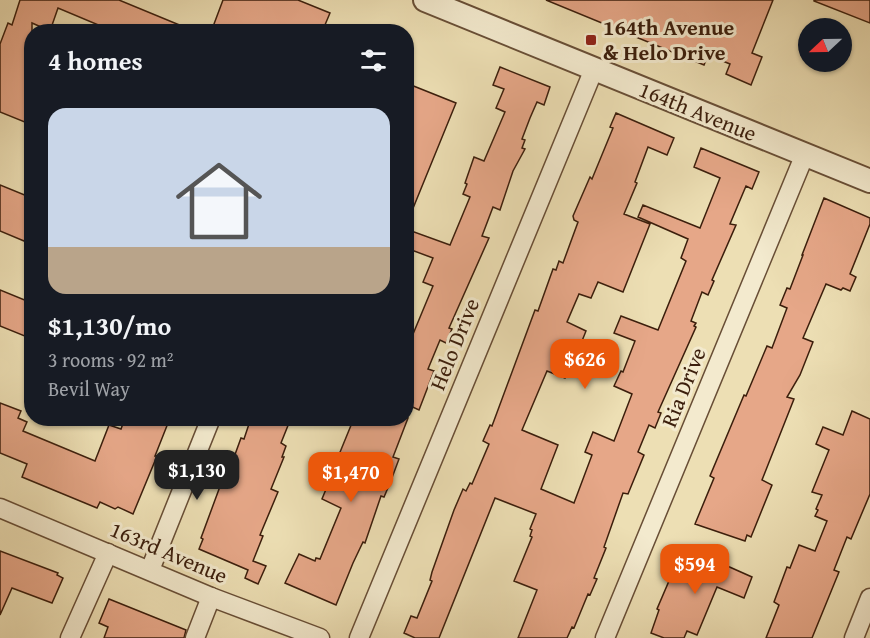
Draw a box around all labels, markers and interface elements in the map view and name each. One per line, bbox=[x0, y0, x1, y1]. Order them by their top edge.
place label: 164th Avenue & Helo Drive bbox=[603, 11, 735, 68]
north arrow bbox=[798, 18, 852, 72]
map controls bbox=[798, 18, 852, 72]
marker: 164th Avenue & Helo Drive bbox=[584, 33, 598, 47]
text: 4 homes bbox=[48, 41, 143, 80]
icon: filters bbox=[357, 44, 390, 77]
street label: 164th Avenue bbox=[634, 73, 762, 149]
icon: home bbox=[165, 147, 273, 255]
street label: Helo Drive bbox=[421, 293, 487, 395]
text: $1,130/mo bbox=[48, 306, 171, 345]
pin: $626 bbox=[549, 339, 621, 390]
street label: Ria Drive bbox=[653, 342, 713, 432]
text: $626 bbox=[564, 344, 606, 373]
text: 3 rooms · 92 m² bbox=[48, 345, 174, 374]
text: Bevil Way bbox=[48, 374, 130, 403]
pin: $1,130 bbox=[148, 450, 246, 501]
pin: $1,470 bbox=[302, 452, 400, 503]
text: $1,130 bbox=[168, 455, 226, 484]
text: $1,470 bbox=[322, 457, 380, 486]
street label: 163rd Avenue bbox=[105, 513, 233, 591]
pin: $594 bbox=[659, 544, 731, 595]
text: $594 bbox=[674, 549, 716, 578]

